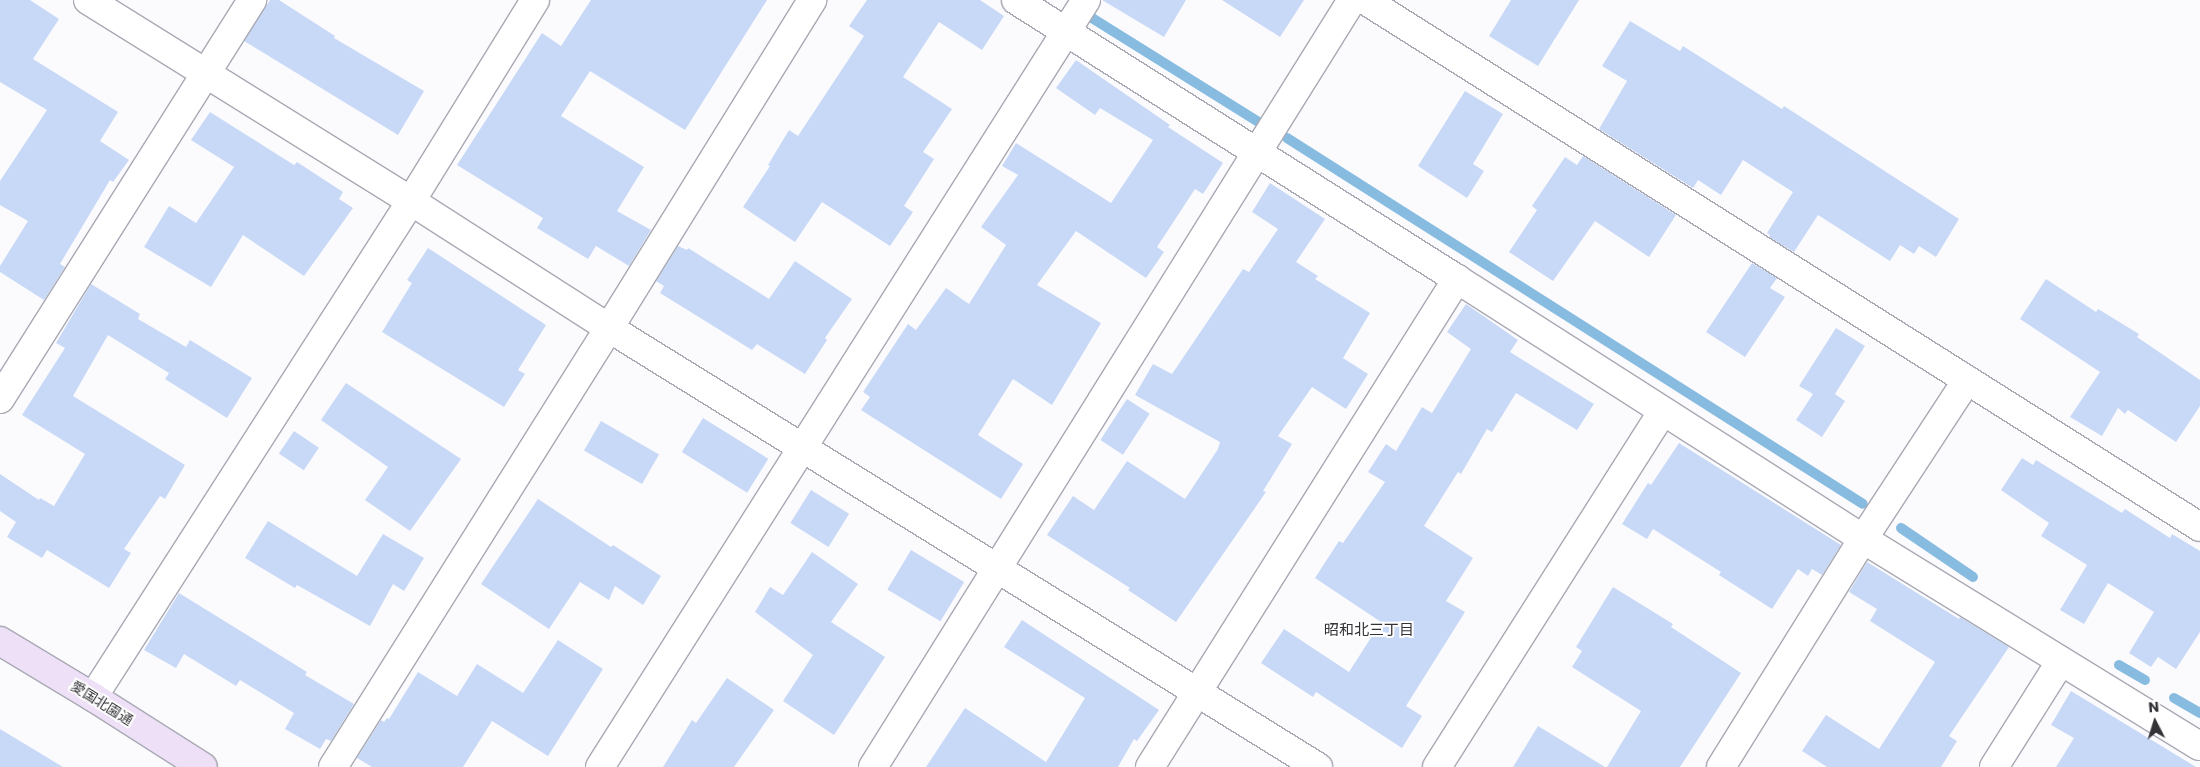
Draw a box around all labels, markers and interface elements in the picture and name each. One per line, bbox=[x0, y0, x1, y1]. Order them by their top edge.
district label: 昭和北三丁目 bbox=[1324, 621, 1414, 639]
street label: 愛国北園通 bbox=[68, 677, 136, 729]
north arrow bbox=[2130, 697, 2180, 747]
text: N bbox=[2148, 697, 2160, 717]

